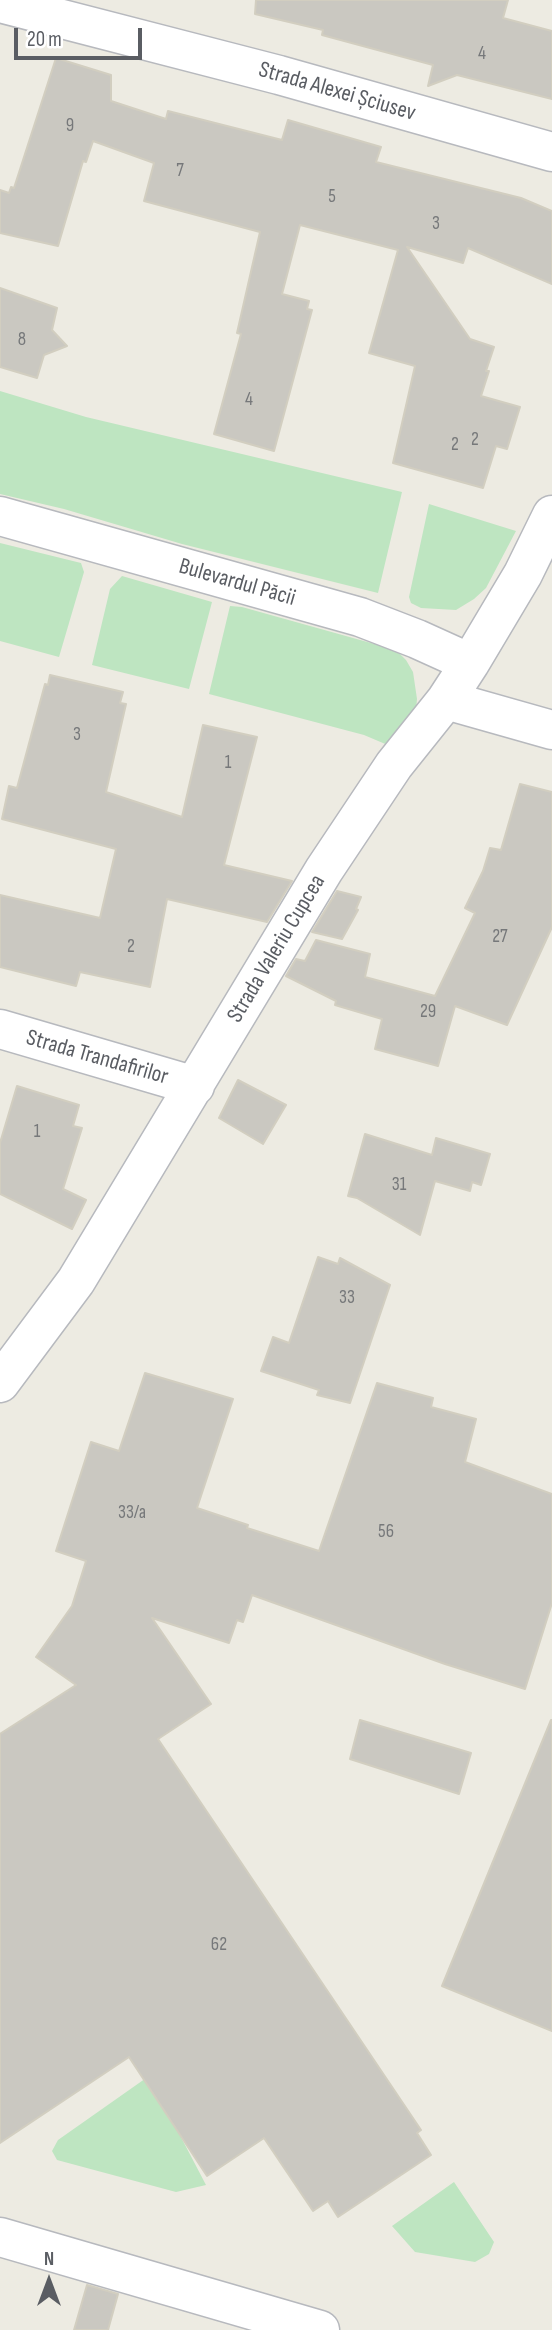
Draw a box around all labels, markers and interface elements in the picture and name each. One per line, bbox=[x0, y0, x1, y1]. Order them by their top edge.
scale bar bbox=[18, 14, 145, 58]
text: 20 m bbox=[27, 27, 62, 52]
house number: 4 bbox=[478, 43, 486, 65]
street label: Strada Alexei Șciusev bbox=[255, 56, 419, 128]
house number: 9 bbox=[66, 115, 74, 137]
house number: 7 bbox=[176, 160, 184, 182]
house number: 5 bbox=[328, 186, 336, 208]
house number: 3 bbox=[432, 213, 440, 235]
house number: 8 bbox=[18, 329, 26, 351]
house number: 4 bbox=[245, 389, 253, 411]
house number: 2 bbox=[471, 429, 479, 451]
house number: 2 bbox=[451, 434, 459, 456]
street label: Bulevardul Păcii bbox=[176, 553, 298, 613]
house number: 3 bbox=[73, 724, 81, 746]
house number: 1 bbox=[225, 752, 231, 774]
street label: Strada Valeriu Cupcea bbox=[222, 870, 332, 1028]
house number: 27 bbox=[492, 926, 508, 948]
house number: 2 bbox=[127, 936, 135, 958]
house number: 29 bbox=[420, 1001, 436, 1023]
street label: Strada Trandafirilor bbox=[23, 1025, 171, 1091]
house number: 1 bbox=[34, 1121, 40, 1143]
house number: 31 bbox=[392, 1174, 406, 1196]
house number: 33 bbox=[339, 1287, 355, 1309]
house number: 33/a bbox=[118, 1502, 146, 1524]
house number: 56 bbox=[378, 1521, 394, 1543]
house number: 62 bbox=[211, 1934, 227, 1956]
north arrow bbox=[14, 2246, 84, 2316]
text: N bbox=[44, 2248, 54, 2271]

